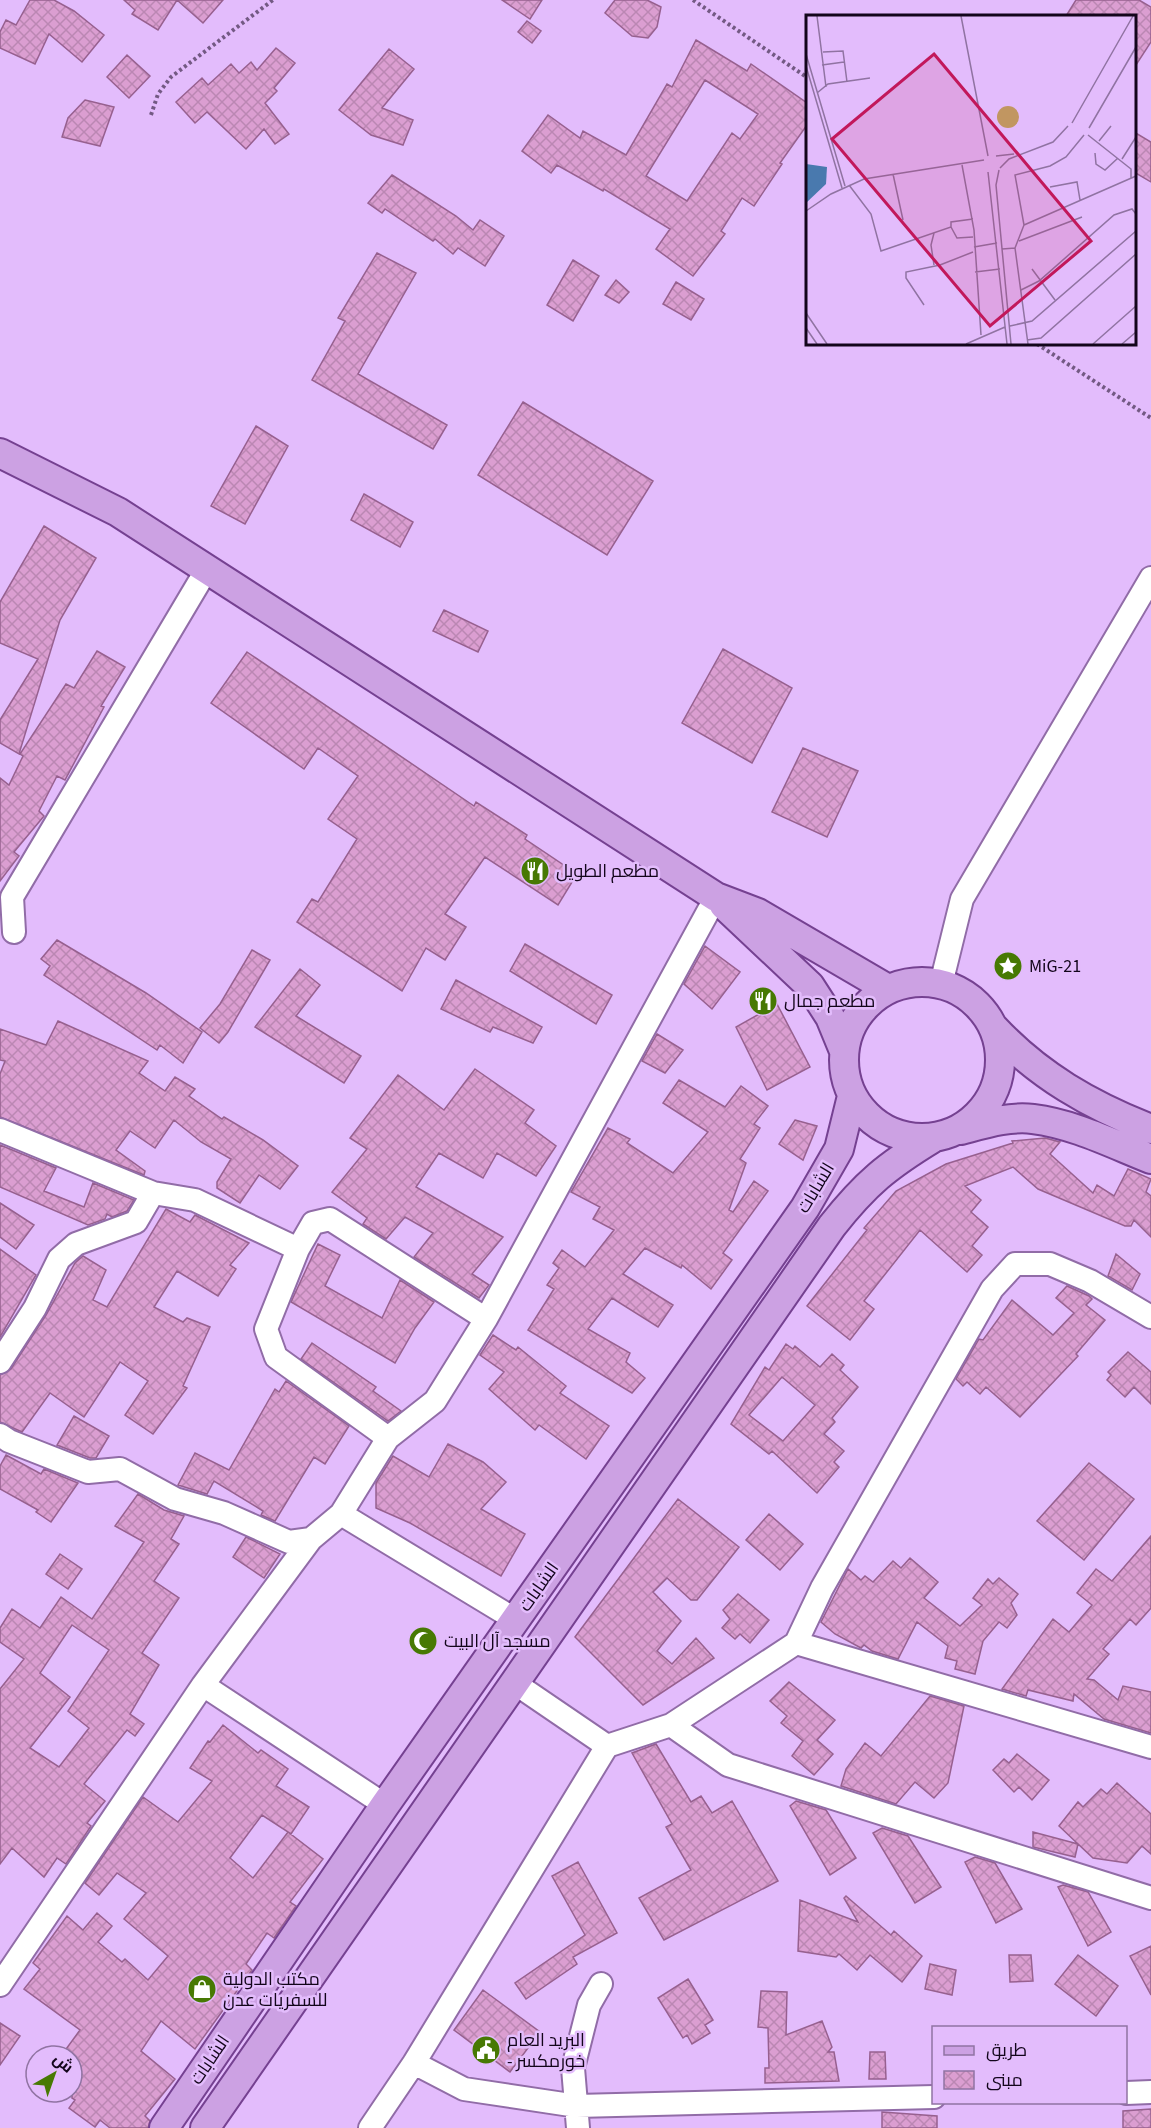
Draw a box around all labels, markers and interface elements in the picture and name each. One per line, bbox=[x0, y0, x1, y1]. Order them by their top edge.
inset map bbox=[806, 15, 1136, 345]
restaurant icon: مطعم الطويل bbox=[519, 855, 551, 887]
place label: مطعم الطويل bbox=[556, 859, 659, 884]
place icon: MiG-21 bbox=[992, 950, 1024, 982]
place label: MiG-21 bbox=[1029, 954, 1081, 979]
restaurant icon: مطعم جمال bbox=[747, 985, 779, 1017]
place label: مطعم جمال bbox=[784, 989, 875, 1014]
street label: الشابات bbox=[791, 1158, 841, 1218]
street label: الشابات bbox=[513, 1557, 565, 1617]
mosque icon: مسجد آل البيت bbox=[407, 1625, 439, 1657]
place label: مسجد آل البيت bbox=[444, 1629, 551, 1654]
place label: مكتب الدولية للسفريات عدن bbox=[223, 1967, 328, 2013]
shop icon: مكتب الدولية للسفريات عدن bbox=[186, 1973, 218, 2005]
legend bbox=[932, 2026, 1127, 2104]
place label: البريد العام - خورمكسر bbox=[507, 2028, 585, 2074]
street label: الشابات bbox=[184, 2030, 236, 2090]
public building icon: البريد العام - خورمكسر bbox=[470, 2034, 502, 2066]
text: طريق bbox=[986, 2038, 1027, 2063]
north arrow bbox=[24, 2044, 84, 2104]
text: ش bbox=[48, 2048, 78, 2078]
text: مبنى bbox=[986, 2068, 1023, 2093]

